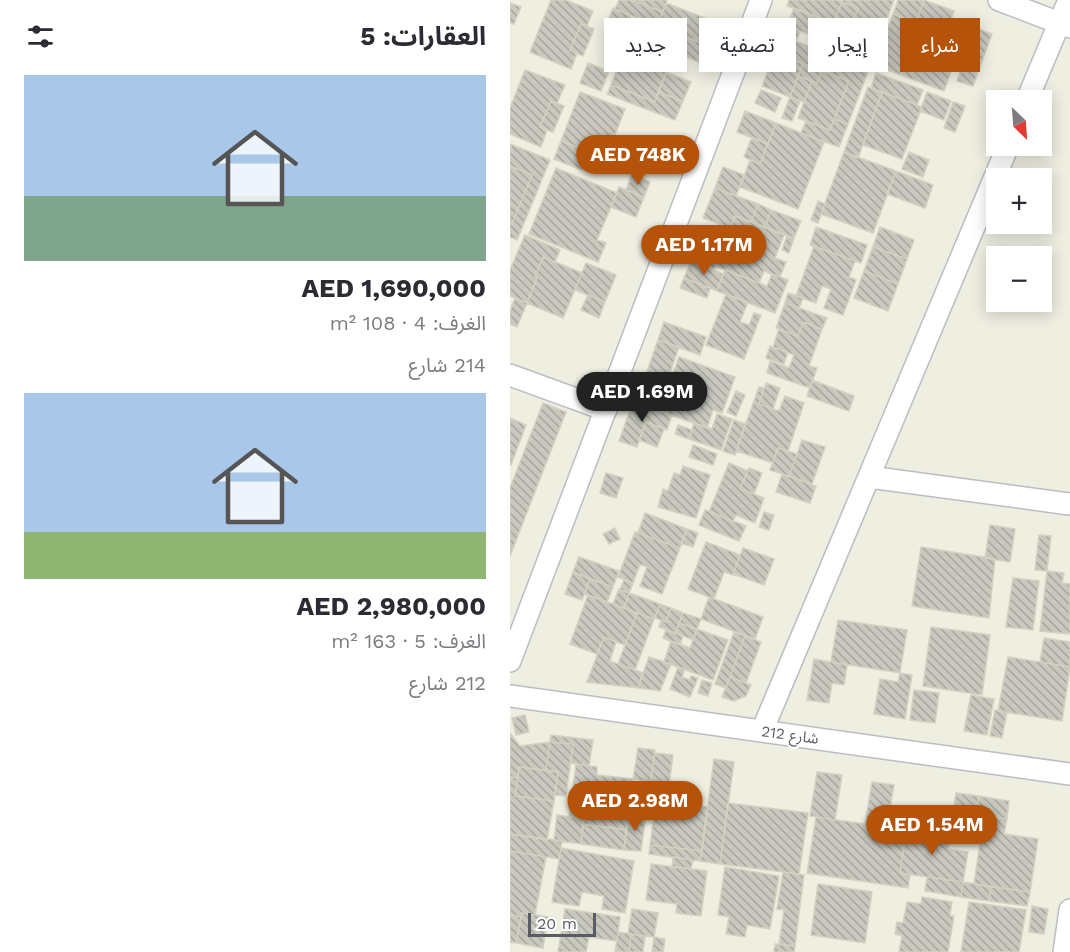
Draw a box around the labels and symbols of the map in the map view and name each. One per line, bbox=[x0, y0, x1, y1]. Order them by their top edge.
north arrow bbox=[986, 90, 1052, 156]
pin: AED 748K bbox=[576, 135, 700, 186]
pin: AED 1.17M bbox=[635, 225, 773, 276]
pin: AED 1.69M bbox=[573, 372, 711, 423]
street label: 212 شارع bbox=[760, 722, 820, 751]
pin: AED 2.98M bbox=[566, 781, 704, 832]
pin: AED 1.54M bbox=[863, 805, 1001, 856]
scale bar bbox=[528, 910, 596, 938]

